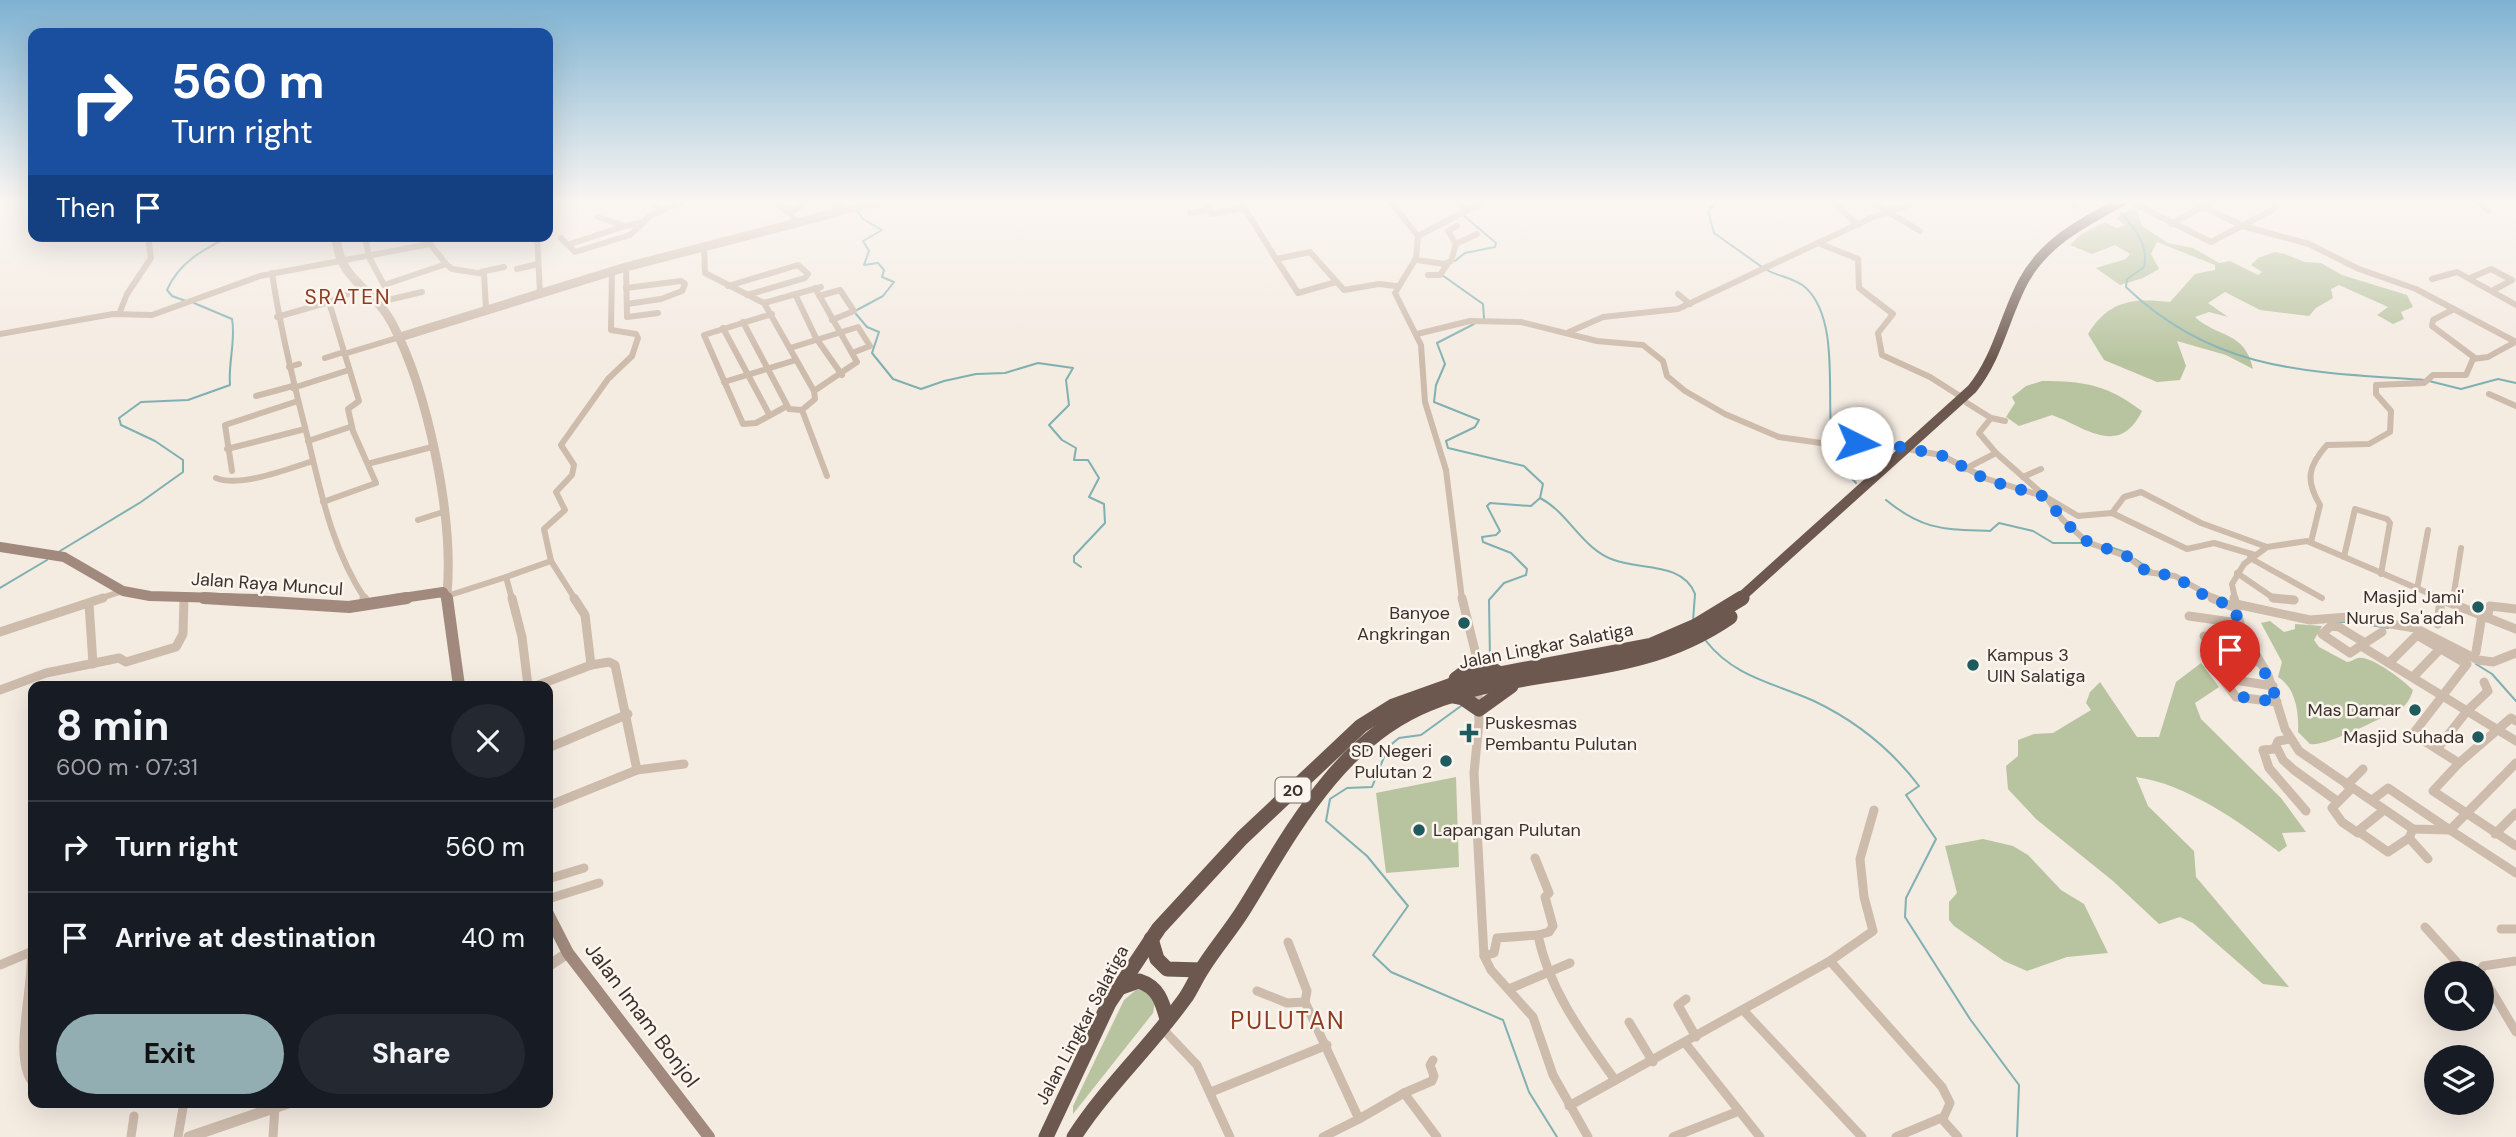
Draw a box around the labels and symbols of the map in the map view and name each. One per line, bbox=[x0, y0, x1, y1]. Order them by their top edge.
district label: SRATEN bbox=[304, 283, 392, 311]
position arrow bbox=[1820, 406, 1894, 480]
street label: Jalan Raya Muncul bbox=[190, 567, 344, 601]
place label: Masjid Jami' Nurus Sa'adah bbox=[2346, 585, 2464, 630]
marker: Masjid Jami' Nurus Sa'adah bbox=[2470, 599, 2486, 615]
place label: Banyoe Angkringan bbox=[1357, 601, 1450, 646]
marker: Banyoe Angkringan bbox=[1456, 615, 1472, 631]
street label: Jalan Lingkar Salatiga bbox=[1457, 617, 1635, 675]
pin bbox=[2200, 620, 2260, 692]
place label: Kampus 3 UIN Salatiga bbox=[1987, 643, 2085, 688]
marker: Kampus 3 UIN Salatiga bbox=[1965, 657, 1981, 673]
place label: Mas Damar bbox=[2308, 698, 2401, 722]
marker: Mas Damar bbox=[2407, 702, 2423, 718]
place label: Puskesmas Pembantu Pulutan bbox=[1485, 711, 1637, 756]
marker: Puskesmas Pembantu Pulutan bbox=[1459, 723, 1479, 743]
place label: Masjid Suhada bbox=[2343, 725, 2464, 749]
marker: Masjid Suhada bbox=[2470, 729, 2486, 745]
place label: SD Negeri Pulutan 2 bbox=[1351, 739, 1432, 784]
marker: SD Negeri Pulutan 2 bbox=[1438, 753, 1454, 769]
road number: 20 bbox=[1276, 778, 1310, 803]
place label: Lapangan Pulutan bbox=[1433, 818, 1581, 842]
marker: Lapangan Pulutan bbox=[1411, 822, 1427, 838]
street label: Jalan Imam Bonjol bbox=[578, 937, 706, 1093]
street label: Jalan Lingkar Salatiga bbox=[1030, 941, 1134, 1109]
district label: PULUTAN bbox=[1230, 1005, 1346, 1036]

